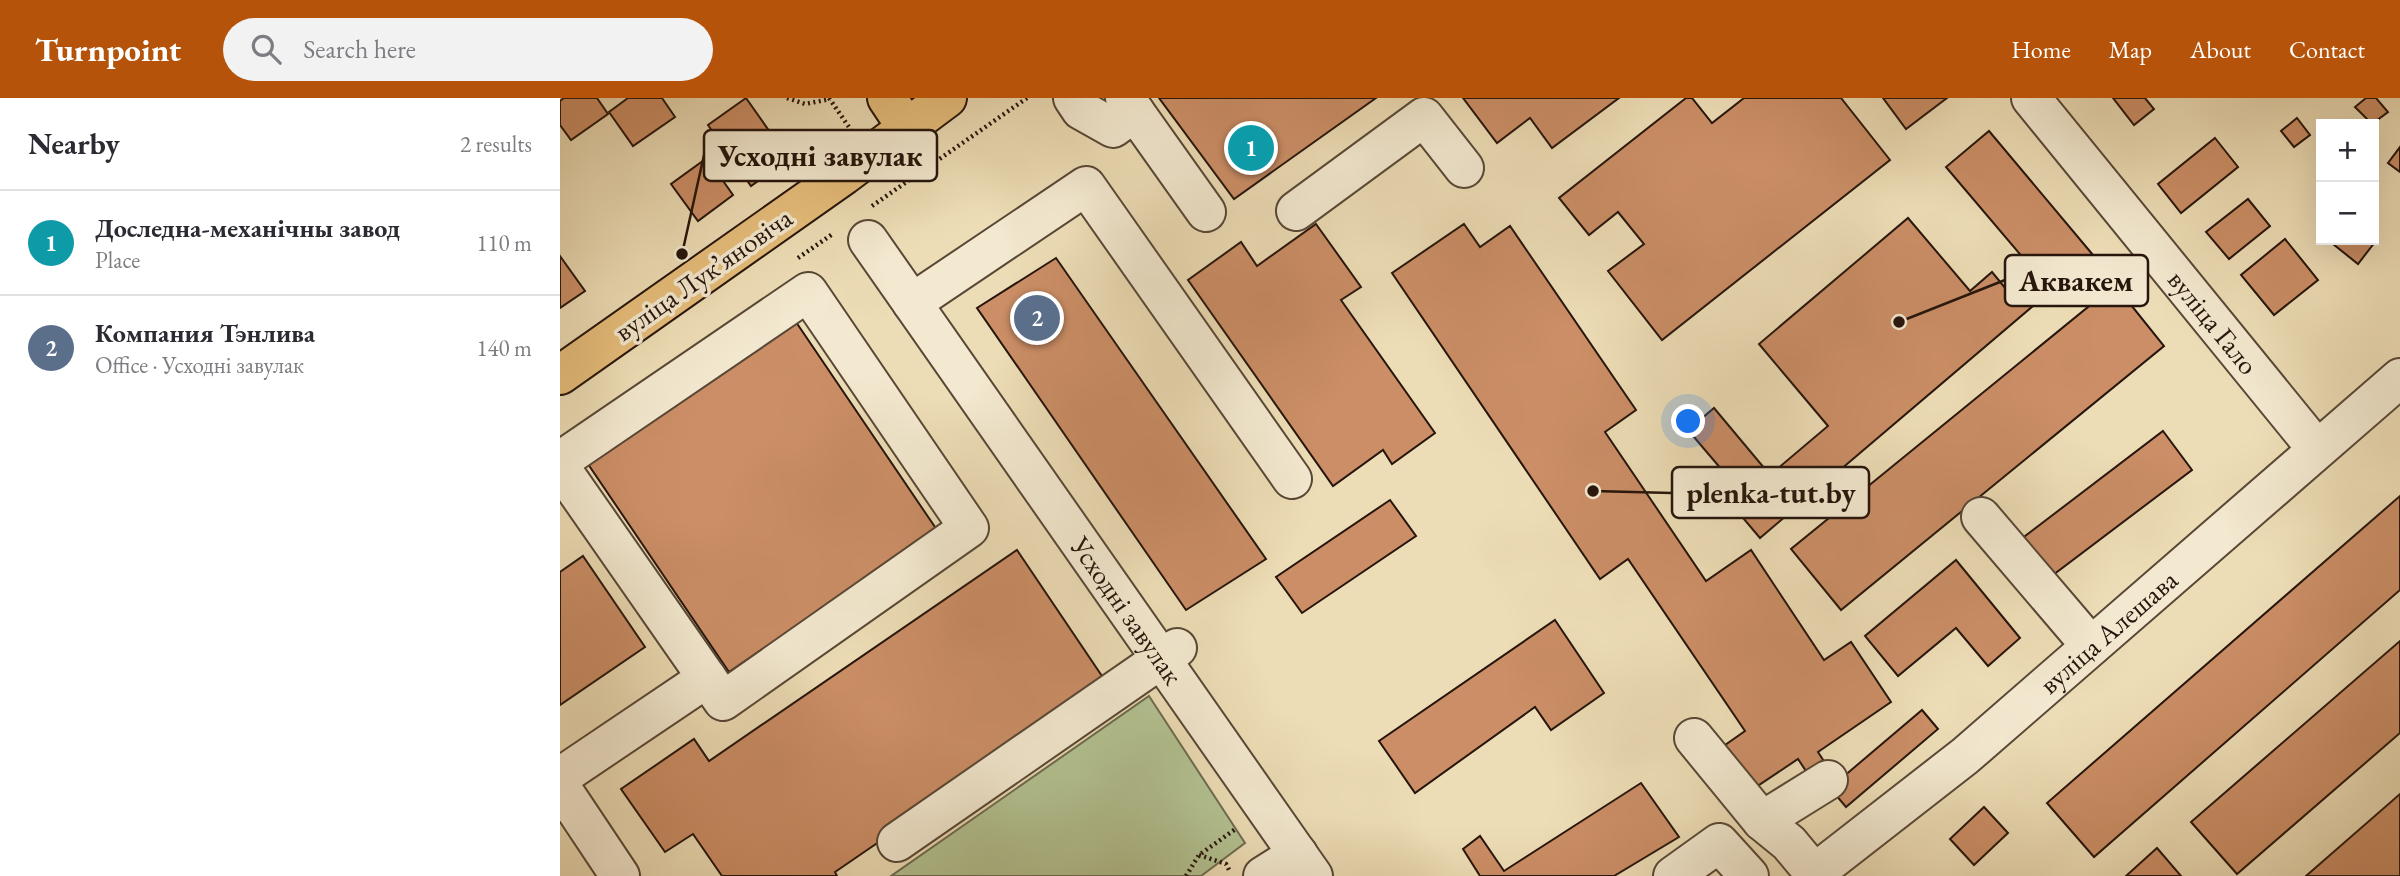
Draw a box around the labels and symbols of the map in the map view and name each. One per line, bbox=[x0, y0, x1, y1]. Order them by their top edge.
pin: 1 bbox=[1228, 122, 1274, 174]
callout: Усходні завулак bbox=[704, 130, 937, 181]
text: Усходні завулак bbox=[716, 136, 923, 175]
street label: вуліца Лукʼяновіча bbox=[607, 199, 800, 349]
callout: Аквакем bbox=[2005, 255, 2148, 306]
text: Аквакем bbox=[2018, 261, 2133, 300]
street label: вуліца Гало bbox=[2160, 262, 2267, 382]
pin: 2 bbox=[1014, 292, 1060, 344]
your location bbox=[1671, 404, 1705, 438]
callout: plenka-tut.by bbox=[1672, 467, 1869, 518]
text: plenka-tut.by bbox=[1686, 473, 1856, 512]
street label: Усходні завулак bbox=[1062, 528, 1191, 692]
street label: вуліца Алешава bbox=[2032, 561, 2186, 702]

